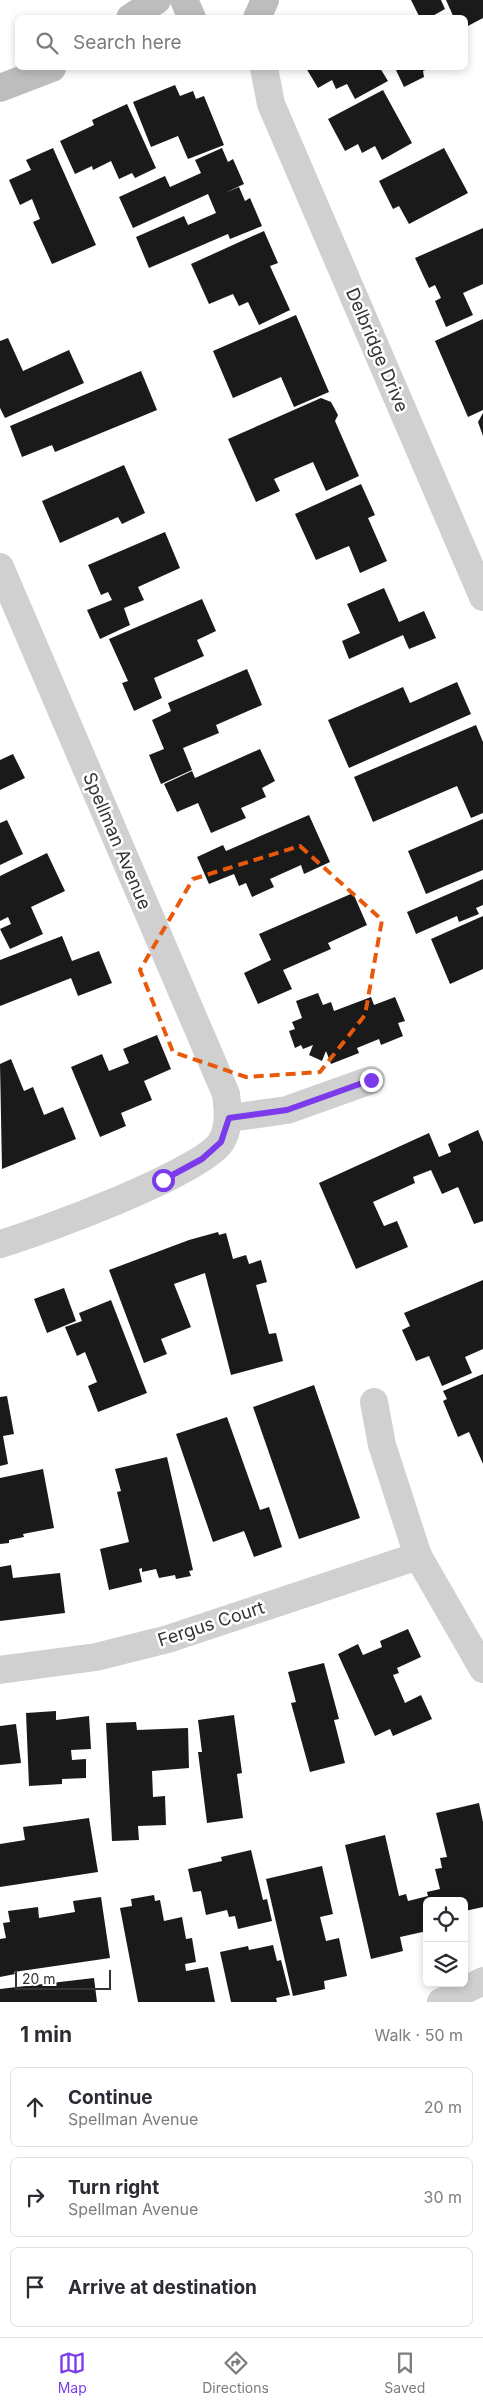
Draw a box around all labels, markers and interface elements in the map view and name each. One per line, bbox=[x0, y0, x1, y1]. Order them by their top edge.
search box bbox=[15, 15, 468, 70]
icon: search bbox=[33, 29, 61, 57]
text: Search here bbox=[73, 31, 182, 54]
street label: Delbridge Drive bbox=[342, 285, 413, 415]
street label: Spellman Avenue bbox=[79, 769, 156, 912]
route end bbox=[360, 1069, 383, 1092]
route start bbox=[152, 1169, 175, 1192]
street label: Fergus Court bbox=[155, 1596, 267, 1651]
map controls bbox=[423, 1897, 468, 1987]
button: locate bbox=[423, 1897, 468, 1942]
button: layers bbox=[423, 1942, 468, 1987]
scale bar bbox=[15, 1967, 111, 1990]
text: 20 m bbox=[22, 1970, 56, 1987]
text: 1 min bbox=[20, 2022, 72, 2047]
text: Walk · 50 m bbox=[374, 2025, 463, 2045]
text: Continue bbox=[68, 2086, 153, 2109]
icon: ahead bbox=[21, 2093, 49, 2121]
text: 20 m bbox=[424, 2097, 462, 2117]
text: Spellman Avenue bbox=[68, 2109, 198, 2129]
text: Turn right bbox=[68, 2176, 159, 2199]
icon: right bbox=[21, 2183, 49, 2211]
text: 30 m bbox=[424, 2187, 462, 2207]
text: Spellman Avenue bbox=[68, 2199, 198, 2219]
icon: arrive bbox=[21, 2273, 49, 2301]
text: Arrive at destination bbox=[68, 2276, 257, 2299]
tab: Map bbox=[58, 2349, 87, 2396]
tab: Directions bbox=[202, 2349, 269, 2396]
tab: Saved bbox=[384, 2349, 425, 2396]

